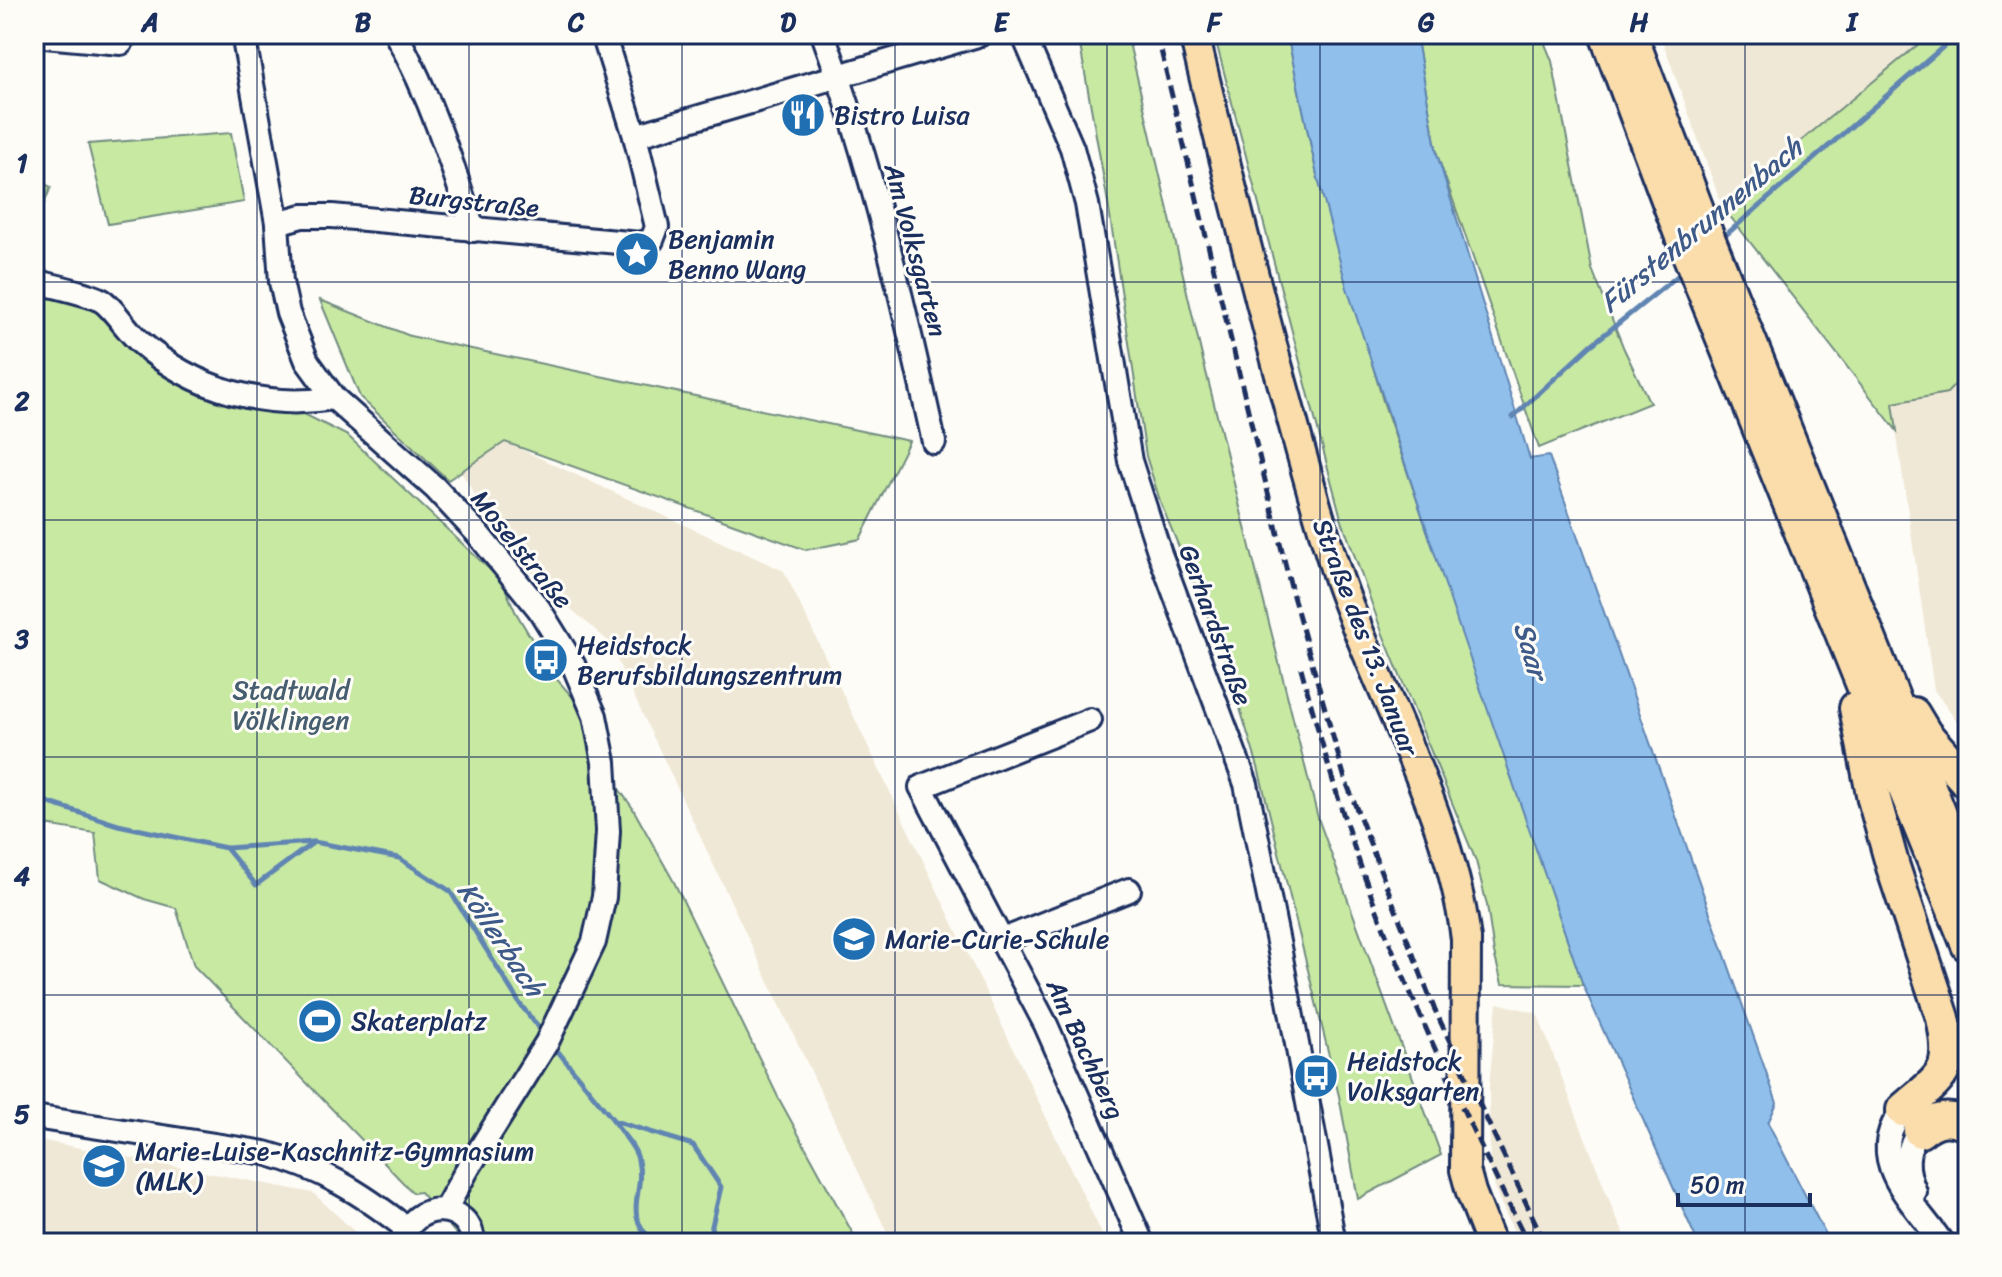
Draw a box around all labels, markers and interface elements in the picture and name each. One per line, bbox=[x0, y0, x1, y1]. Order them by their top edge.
text: A bbox=[140, 0, 159, 45]
text: B bbox=[355, 0, 372, 45]
text: C bbox=[567, 0, 585, 45]
text: D bbox=[780, 0, 796, 45]
text: E bbox=[994, 0, 1011, 45]
text: F bbox=[1206, 0, 1223, 45]
text: G bbox=[1418, 0, 1435, 45]
text: H bbox=[1630, 0, 1649, 45]
text: I bbox=[1845, 0, 1860, 45]
restaurant icon: Bistro Luisa bbox=[779, 91, 827, 139]
place label: Bistro Luisa bbox=[834, 92, 971, 138]
water label: Fürstenbrunnenbach bbox=[1588, 123, 1816, 325]
text: 1 bbox=[16, 140, 28, 186]
street label: Am Volksgarten bbox=[870, 157, 961, 342]
street label: Burgstraße bbox=[407, 171, 542, 231]
place label: Benjamin Benno Wang bbox=[668, 216, 806, 292]
place icon: Benjamin Benno Wang bbox=[613, 230, 661, 278]
text: 2 bbox=[13, 378, 30, 424]
street label: Moselstraße bbox=[459, 478, 585, 620]
street label: Straße des 13. Januar bbox=[1299, 511, 1433, 764]
street label: Gerhardstraße bbox=[1166, 538, 1266, 712]
text: 3 bbox=[14, 616, 30, 662]
water label: Saar bbox=[1500, 616, 1564, 690]
place label: Heidstock Berufsbildungszentrum bbox=[577, 622, 842, 698]
bus stop icon: Heidstock Berufsbildungszentrum bbox=[522, 636, 570, 684]
park label: Stadtwald Völklingen bbox=[232, 667, 352, 743]
text: 4 bbox=[14, 853, 30, 899]
water label: Köllerbach bbox=[444, 871, 559, 1009]
school or university icon: Marie-Curie-Schule bbox=[830, 915, 878, 963]
place label: Marie-Curie-Schule bbox=[885, 916, 1109, 962]
street label: Am Bachberg bbox=[1033, 970, 1139, 1127]
sports icon: Skaterplatz bbox=[296, 997, 344, 1045]
place label: Skaterplatz bbox=[351, 998, 487, 1044]
place label: Heidstock Volksgarten bbox=[1347, 1038, 1479, 1114]
bus stop icon: Heidstock Volksgarten bbox=[1292, 1052, 1340, 1100]
text: 5 bbox=[14, 1091, 30, 1137]
place label: Marie-Luise-Kaschnitz-Gymnasium (MLK) bbox=[135, 1128, 535, 1204]
school or university icon: Marie-Luise-Kaschnitz-Gymnasium (MLK) bbox=[80, 1142, 128, 1190]
scale bar bbox=[1678, 1157, 1810, 1207]
text: 50 m bbox=[1690, 1164, 1745, 1206]

